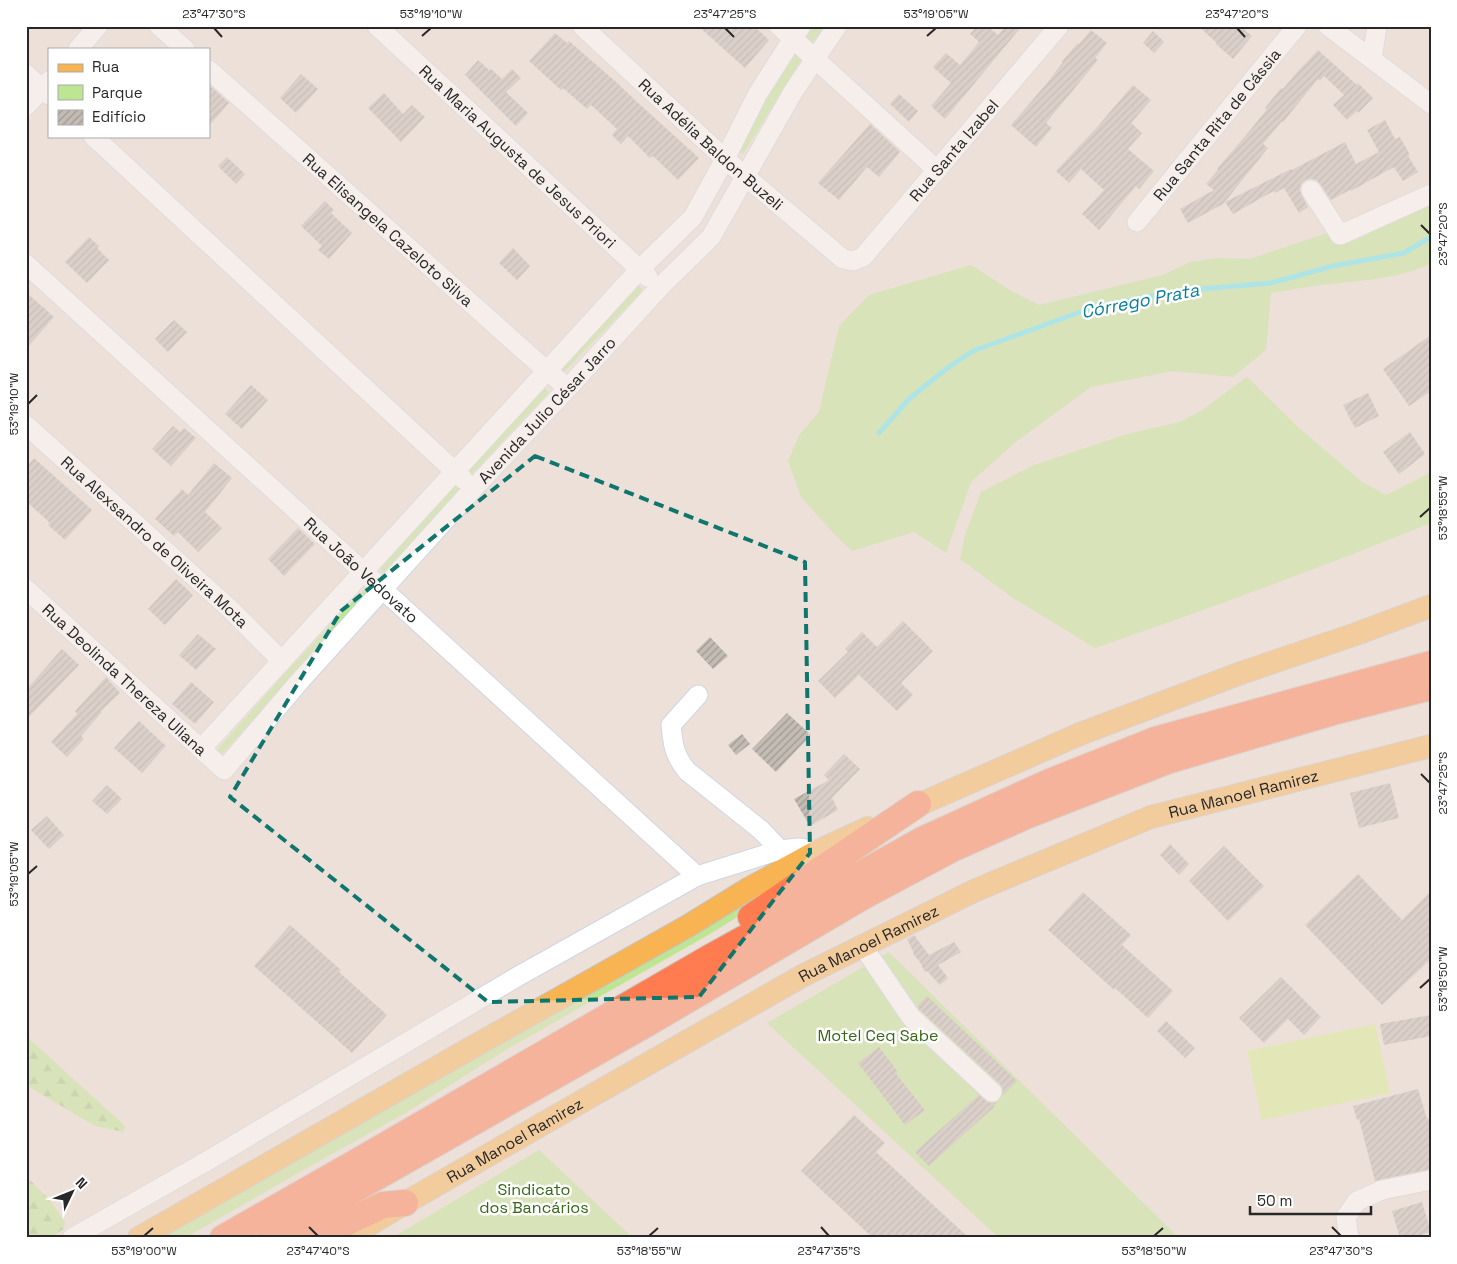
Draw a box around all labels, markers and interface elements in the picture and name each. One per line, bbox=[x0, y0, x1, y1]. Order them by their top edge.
text: 23°47'30"S bbox=[182, 6, 246, 22]
text: 53°19'10"W bbox=[400, 6, 463, 22]
text: 23°47'25"S bbox=[694, 6, 756, 22]
text: 53°19'05"W bbox=[904, 6, 969, 22]
text: 23°47'20"S bbox=[1205, 6, 1269, 22]
street label: Rua Santa Rita de Cássia bbox=[1149, 44, 1285, 205]
legend bbox=[48, 48, 210, 138]
text: Rua bbox=[92, 57, 120, 76]
street label: Rua Maria Augusta de Jesus Priori bbox=[415, 60, 620, 253]
street label: Rua Adélia Baldon Buzeli bbox=[634, 74, 788, 215]
text: Parque bbox=[92, 83, 143, 102]
street label: Rua Santa Izabel bbox=[905, 95, 1003, 206]
text: Edifício bbox=[92, 107, 146, 126]
street label: Rua Elisangela Cazeloto Silva bbox=[298, 149, 478, 311]
text: 23°47'20"S bbox=[1435, 202, 1451, 266]
water label: Córrego Prata bbox=[1079, 278, 1201, 323]
street label: Avenida Julio César Jarro bbox=[474, 332, 621, 488]
text: 53°19'10"W bbox=[6, 372, 22, 435]
street label: Rua Alexsandro de Oliveira Mota bbox=[57, 452, 253, 633]
text: 53°18'55"W bbox=[1435, 475, 1451, 540]
street label: Rua João Vedovato bbox=[299, 513, 423, 628]
street label: Rua Deolinda Thereza Uliana bbox=[38, 599, 211, 760]
text: 23°47'25"S bbox=[1435, 752, 1451, 814]
street label: Rua Manoel Ramirez bbox=[1166, 765, 1321, 823]
text: 53°19'05"W bbox=[6, 841, 22, 906]
street label: Rua Manoel Ramirez bbox=[795, 900, 942, 987]
text: 53°18'50"W bbox=[1435, 946, 1451, 1012]
park label: Motel Ceq Sabe bbox=[818, 1025, 938, 1046]
street label: Rua Manoel Ramirez bbox=[443, 1093, 587, 1188]
north arrow bbox=[48, 1166, 98, 1216]
text: N bbox=[72, 1174, 91, 1193]
park label: Sindicato dos Bancários bbox=[479, 1179, 589, 1218]
scale bar bbox=[1250, 1184, 1371, 1216]
text: 50 m bbox=[1257, 1191, 1292, 1210]
text: 53°19'00"W bbox=[111, 1243, 177, 1259]
text: 23°47'40"S bbox=[286, 1243, 350, 1259]
text: 53°18'55"W bbox=[617, 1243, 682, 1259]
text: 23°47'35"S bbox=[798, 1243, 860, 1259]
text: 53°18'50"W bbox=[1122, 1243, 1187, 1259]
text: 23°47'30"S bbox=[1309, 1243, 1373, 1259]

